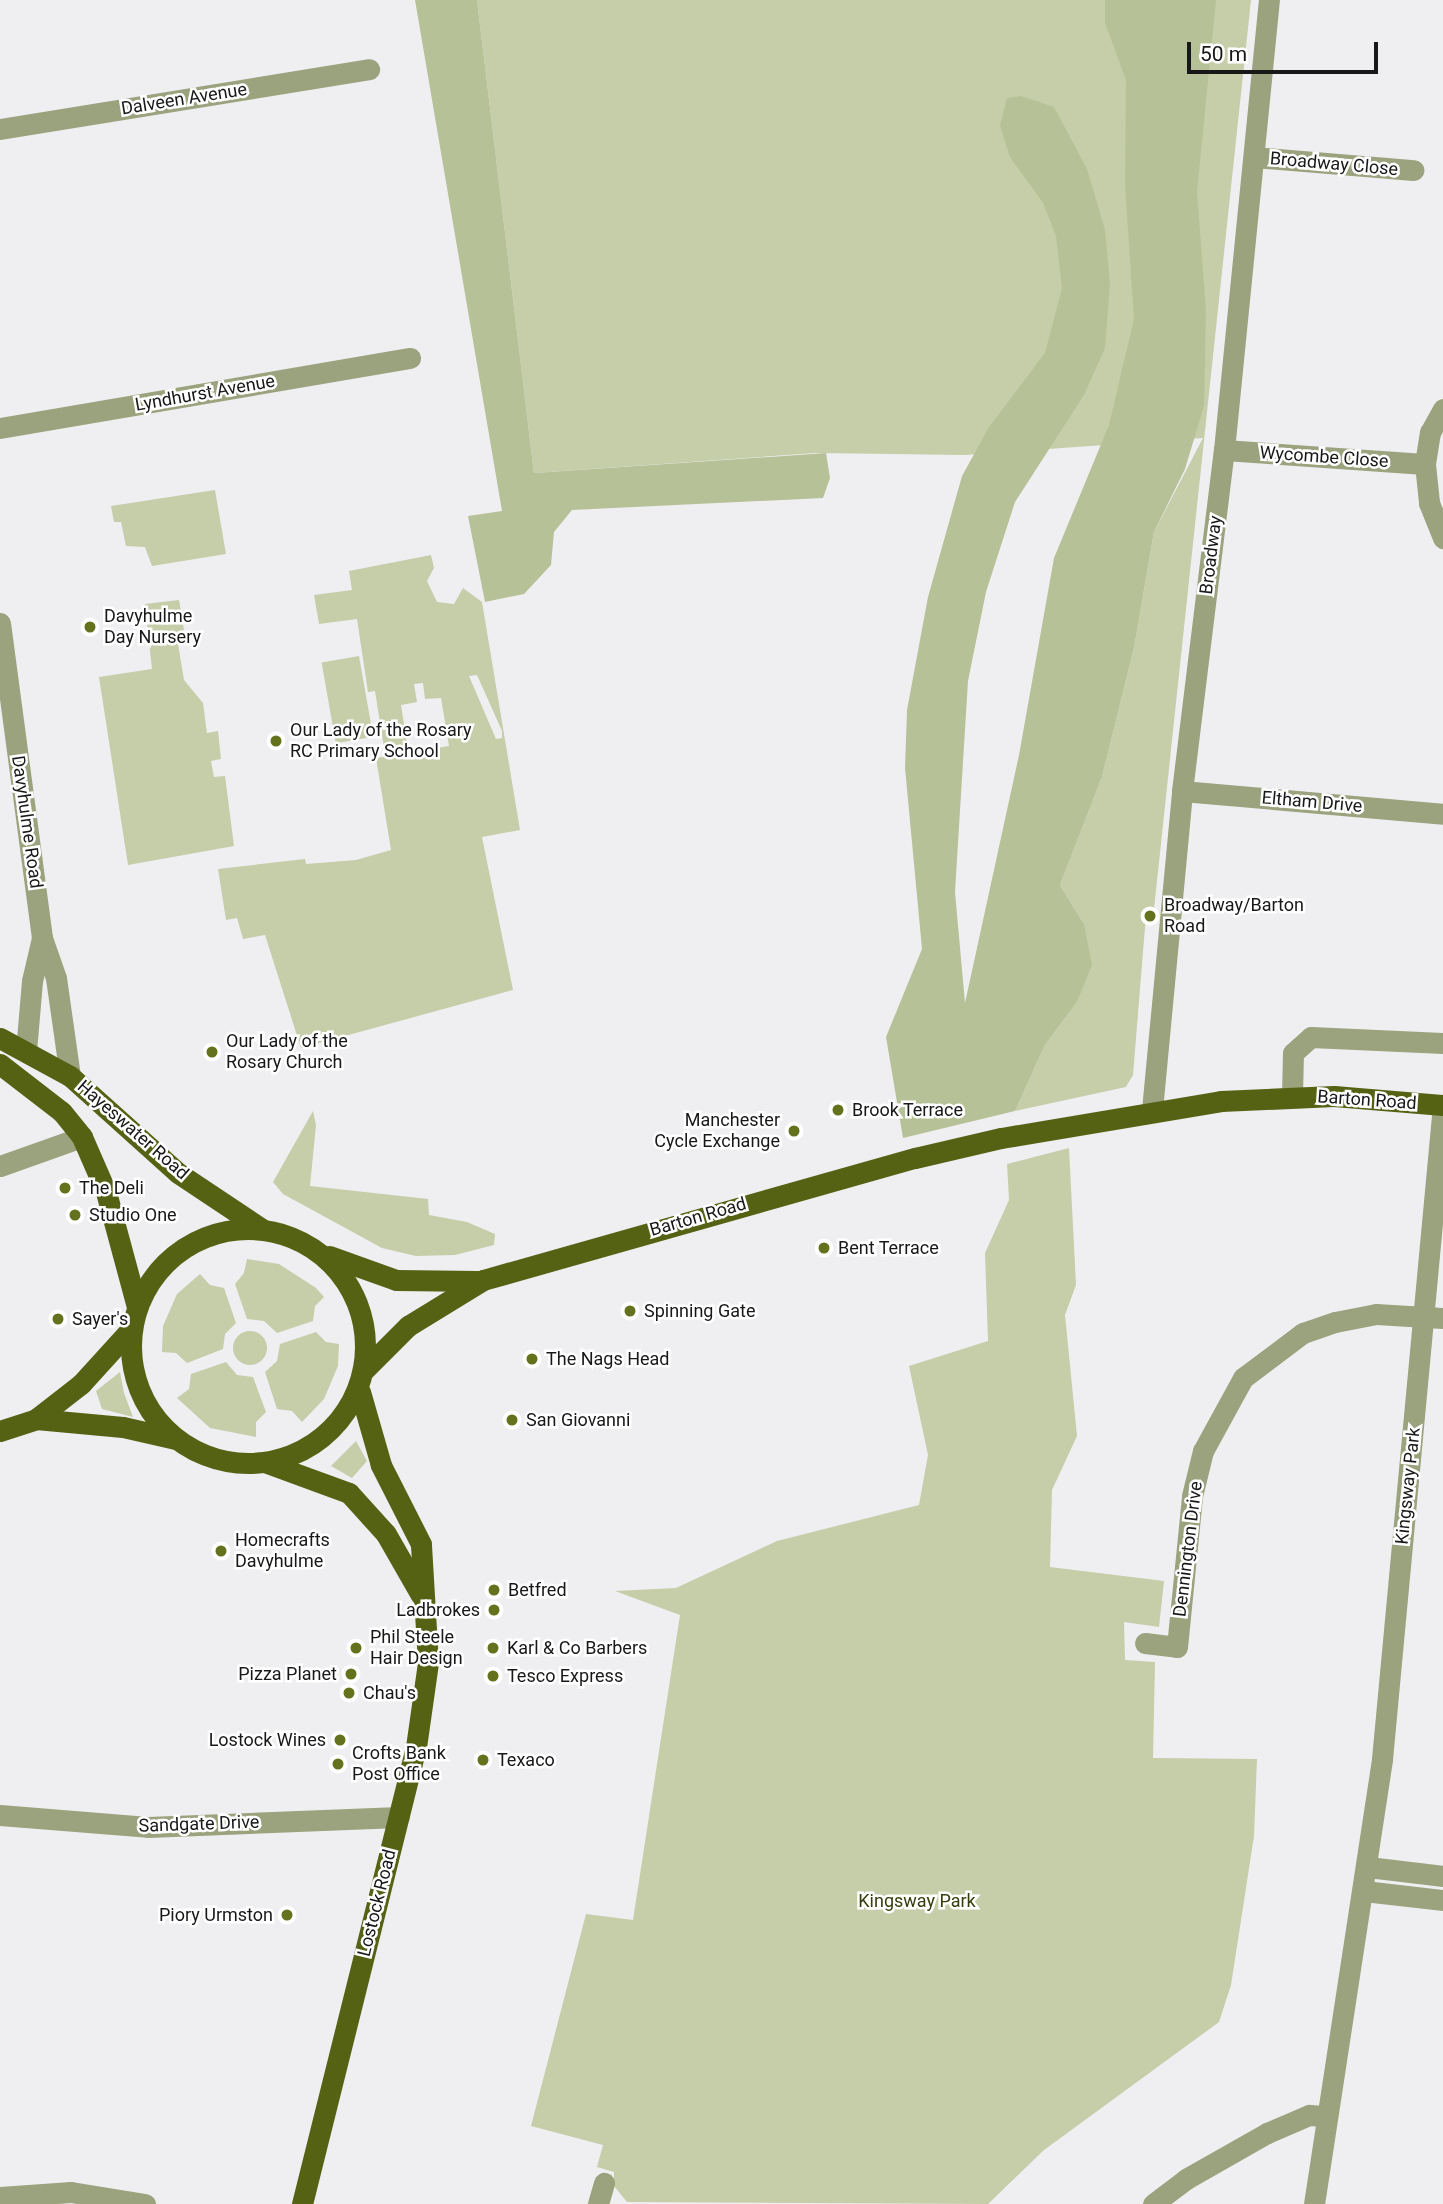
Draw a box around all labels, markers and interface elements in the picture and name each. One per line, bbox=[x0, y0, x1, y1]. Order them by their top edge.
scale bar bbox=[1191, 28, 1382, 72]
text: 50 m bbox=[1200, 42, 1247, 66]
street label: Dalveen Avenue bbox=[120, 78, 248, 120]
street label: Broadway Close bbox=[1269, 148, 1399, 180]
street label: Lyndhurst Avenue bbox=[133, 370, 277, 416]
street label: Wycombe Close bbox=[1259, 442, 1389, 472]
street label: Broadway bbox=[1195, 514, 1227, 596]
place label: Davyhulme Day Nursery bbox=[104, 606, 201, 648]
marker: Davyhulme Day Nursery bbox=[82, 619, 98, 635]
place label: Our Lady of the Rosary RC Primary School bbox=[290, 720, 472, 762]
marker: Our Lady of the Rosary RC Primary School bbox=[268, 733, 284, 749]
street label: Davyhulme Road bbox=[7, 754, 47, 890]
street label: Eltham Drive bbox=[1261, 787, 1363, 817]
place label: Broadway/Barton Road bbox=[1164, 895, 1304, 937]
marker: Broadway/Barton Road bbox=[1142, 908, 1158, 924]
place label: Our Lady of the Rosary Church bbox=[226, 1031, 348, 1074]
marker: Our Lady of the Rosary Church bbox=[204, 1044, 220, 1060]
street label: Hayeswater Road bbox=[73, 1076, 193, 1184]
street label: Barton Road bbox=[1317, 1086, 1417, 1114]
place label: Brook Terrace bbox=[852, 1099, 963, 1121]
marker: Brook Terrace bbox=[830, 1102, 846, 1118]
place label: Manchester Cycle Exchange bbox=[654, 1110, 780, 1152]
marker: Manchester Cycle Exchange bbox=[786, 1123, 802, 1139]
place label: The Deli bbox=[79, 1177, 144, 1199]
marker: The Deli bbox=[57, 1180, 73, 1196]
street label: Barton Road bbox=[647, 1193, 749, 1241]
place label: Studio One bbox=[89, 1204, 177, 1226]
marker: Studio One bbox=[67, 1207, 83, 1223]
place label: Bent Terrace bbox=[838, 1237, 939, 1259]
marker: Bent Terrace bbox=[816, 1240, 832, 1256]
place label: Spinning Gate bbox=[644, 1300, 755, 1322]
marker: Spinning Gate bbox=[622, 1303, 638, 1319]
place label: Sayer's bbox=[72, 1308, 128, 1330]
marker: Sayer's bbox=[50, 1311, 66, 1327]
place label: The Nags Head bbox=[546, 1348, 669, 1370]
marker: The Nags Head bbox=[524, 1351, 540, 1367]
place label: San Giovanni bbox=[526, 1409, 630, 1431]
marker: San Giovanni bbox=[504, 1412, 520, 1428]
street label: Kingsway Park bbox=[1391, 1426, 1425, 1546]
street label: Dennington Drive bbox=[1169, 1480, 1207, 1618]
place label: Homecrafts Davyhulme bbox=[235, 1530, 330, 1572]
marker: Homecrafts Davyhulme bbox=[213, 1543, 229, 1559]
place label: Betfred bbox=[508, 1579, 567, 1601]
marker: Betfred bbox=[486, 1582, 502, 1598]
place label: Ladbrokes bbox=[396, 1599, 480, 1621]
marker: Ladbrokes bbox=[486, 1602, 502, 1618]
place label: Phil Steele Hair Design bbox=[370, 1627, 463, 1670]
place label: Karl & Co Barbers bbox=[507, 1637, 647, 1659]
marker: Phil Steele Hair Design bbox=[348, 1640, 364, 1656]
marker: Karl & Co Barbers bbox=[485, 1640, 501, 1656]
place label: Pizza Planet bbox=[238, 1663, 337, 1685]
place label: Tesco Express bbox=[507, 1665, 623, 1687]
marker: Pizza Planet bbox=[343, 1666, 359, 1682]
marker: Tesco Express bbox=[485, 1668, 501, 1684]
place label: Chau's bbox=[363, 1682, 416, 1704]
marker: Chau's bbox=[341, 1685, 357, 1701]
place label: Lostock Wines bbox=[209, 1729, 326, 1751]
marker: Lostock Wines bbox=[332, 1732, 348, 1748]
place label: Crofts Bank Post Office bbox=[352, 1743, 446, 1786]
place label: Texaco bbox=[497, 1749, 555, 1771]
marker: Texaco bbox=[475, 1752, 491, 1768]
marker: Crofts Bank Post Office bbox=[330, 1756, 346, 1772]
street label: Sandgate Drive bbox=[138, 1811, 260, 1837]
street label: Lostock Road bbox=[353, 1847, 401, 1959]
park label: Kingsway Park bbox=[858, 1890, 976, 1912]
place label: Piory Urmston bbox=[159, 1904, 273, 1926]
marker: Piory Urmston bbox=[279, 1907, 295, 1923]

